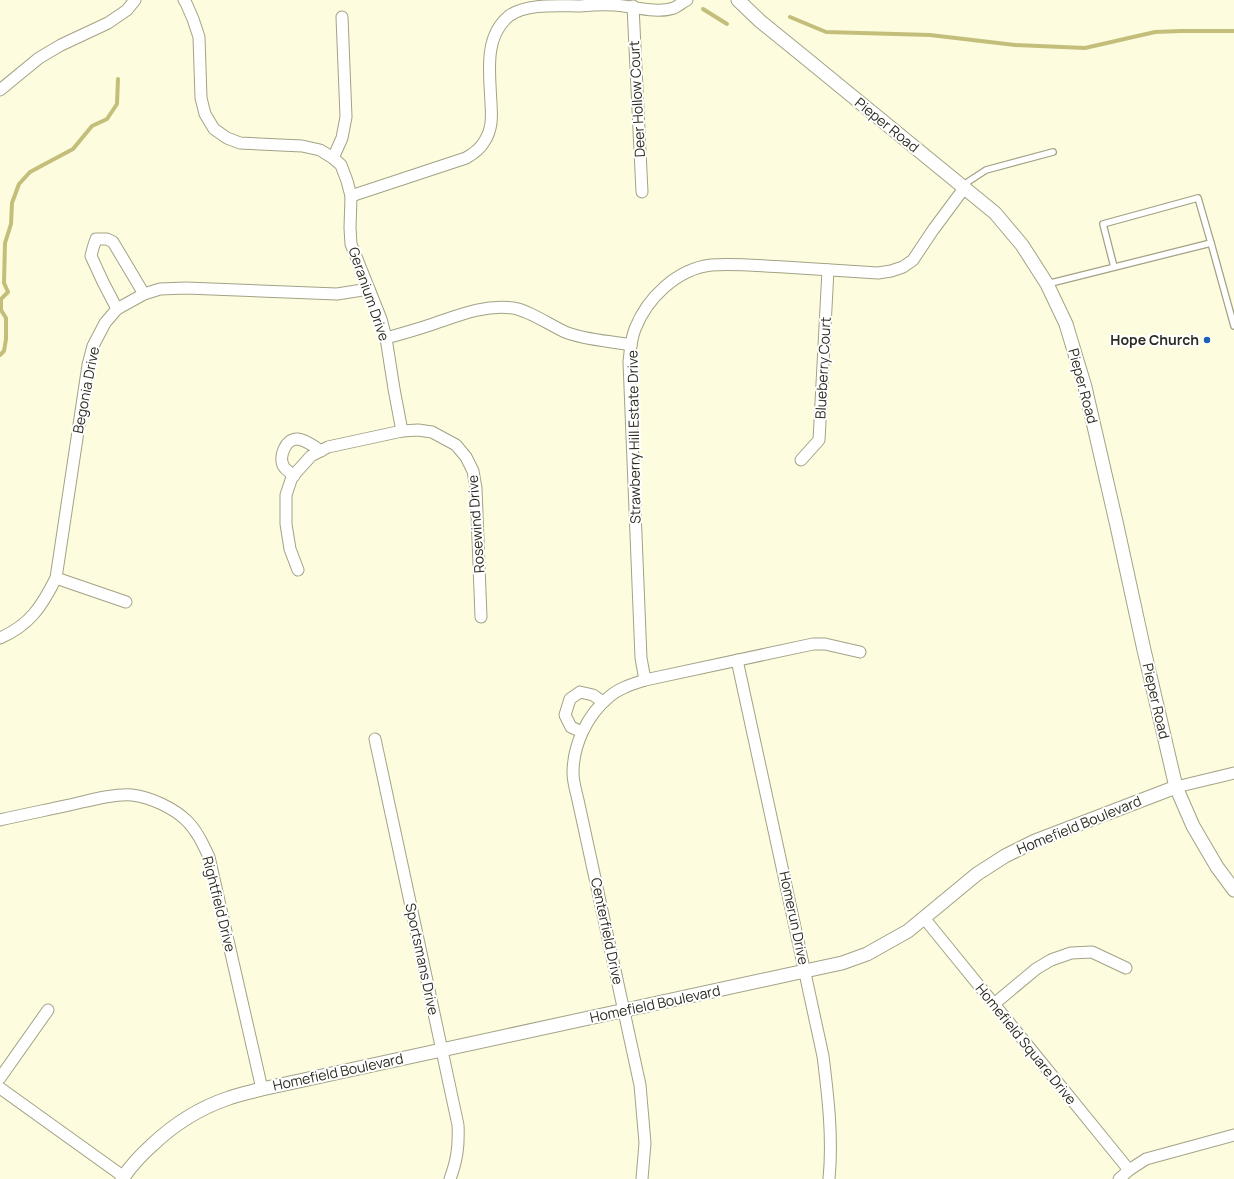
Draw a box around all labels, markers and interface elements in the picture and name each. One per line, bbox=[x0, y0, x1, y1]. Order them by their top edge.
street label: Deer Hollow Court bbox=[624, 40, 649, 158]
street label: Pieper Road bbox=[851, 93, 923, 156]
street label: Geranium Drive bbox=[345, 244, 394, 343]
street label: Blueberry Court bbox=[810, 316, 835, 420]
place label: Hope Church bbox=[1110, 330, 1199, 349]
marker: Hope Church bbox=[1202, 335, 1212, 345]
street label: Begonia Drive bbox=[68, 345, 103, 435]
street label: Pieper Road bbox=[1064, 346, 1103, 426]
street label: Strawberry Hill Estate Drive bbox=[622, 350, 645, 524]
street label: Rosewind Drive bbox=[463, 474, 488, 574]
street label: Pieper Road bbox=[1139, 661, 1174, 741]
street label: Homefield Boulevard bbox=[1014, 791, 1144, 858]
street label: Rightfield Drive bbox=[198, 854, 241, 954]
street label: Homerun Drive bbox=[775, 869, 814, 966]
street label: Centerfield Drive bbox=[587, 876, 628, 986]
street label: Sportsmans Drive bbox=[401, 901, 444, 1017]
street label: Homefield Square Drive bbox=[972, 979, 1081, 1108]
street label: Homefield Boulevard bbox=[588, 980, 722, 1027]
street label: Homefield Boulevard bbox=[271, 1048, 405, 1095]

